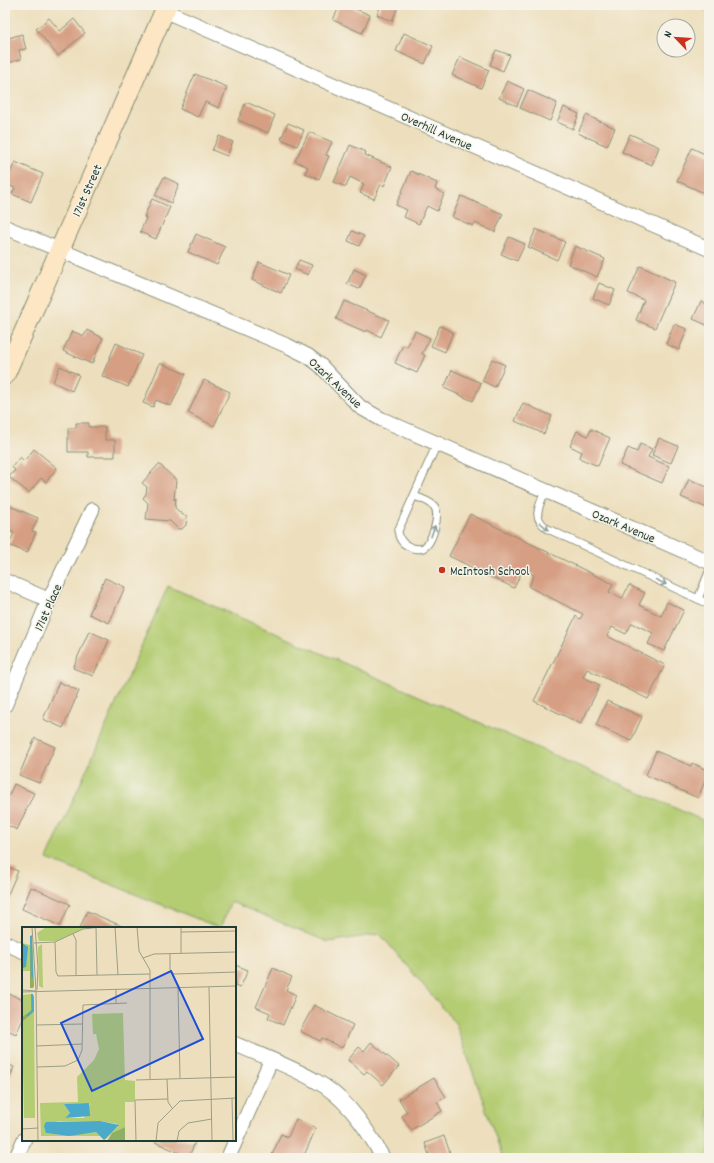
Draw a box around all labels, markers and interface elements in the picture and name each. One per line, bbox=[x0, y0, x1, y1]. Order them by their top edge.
north arrow bbox=[656, 18, 696, 58]
text: N bbox=[660, 28, 677, 40]
street label: Overhill Avenue bbox=[397, 108, 475, 157]
street label: 171st Street bbox=[68, 162, 108, 220]
street label: Ozark Avenue bbox=[303, 354, 366, 414]
street label: Ozark Avenue bbox=[588, 505, 658, 549]
one-way arrow bbox=[539, 521, 549, 530]
one-way arrow bbox=[430, 524, 437, 537]
place label: McIntosh School bbox=[450, 563, 529, 582]
marker: McIntosh School bbox=[437, 565, 447, 575]
one-way arrow bbox=[654, 579, 666, 586]
street label: 171st Place bbox=[30, 581, 68, 635]
inset map bbox=[22, 927, 236, 1141]

